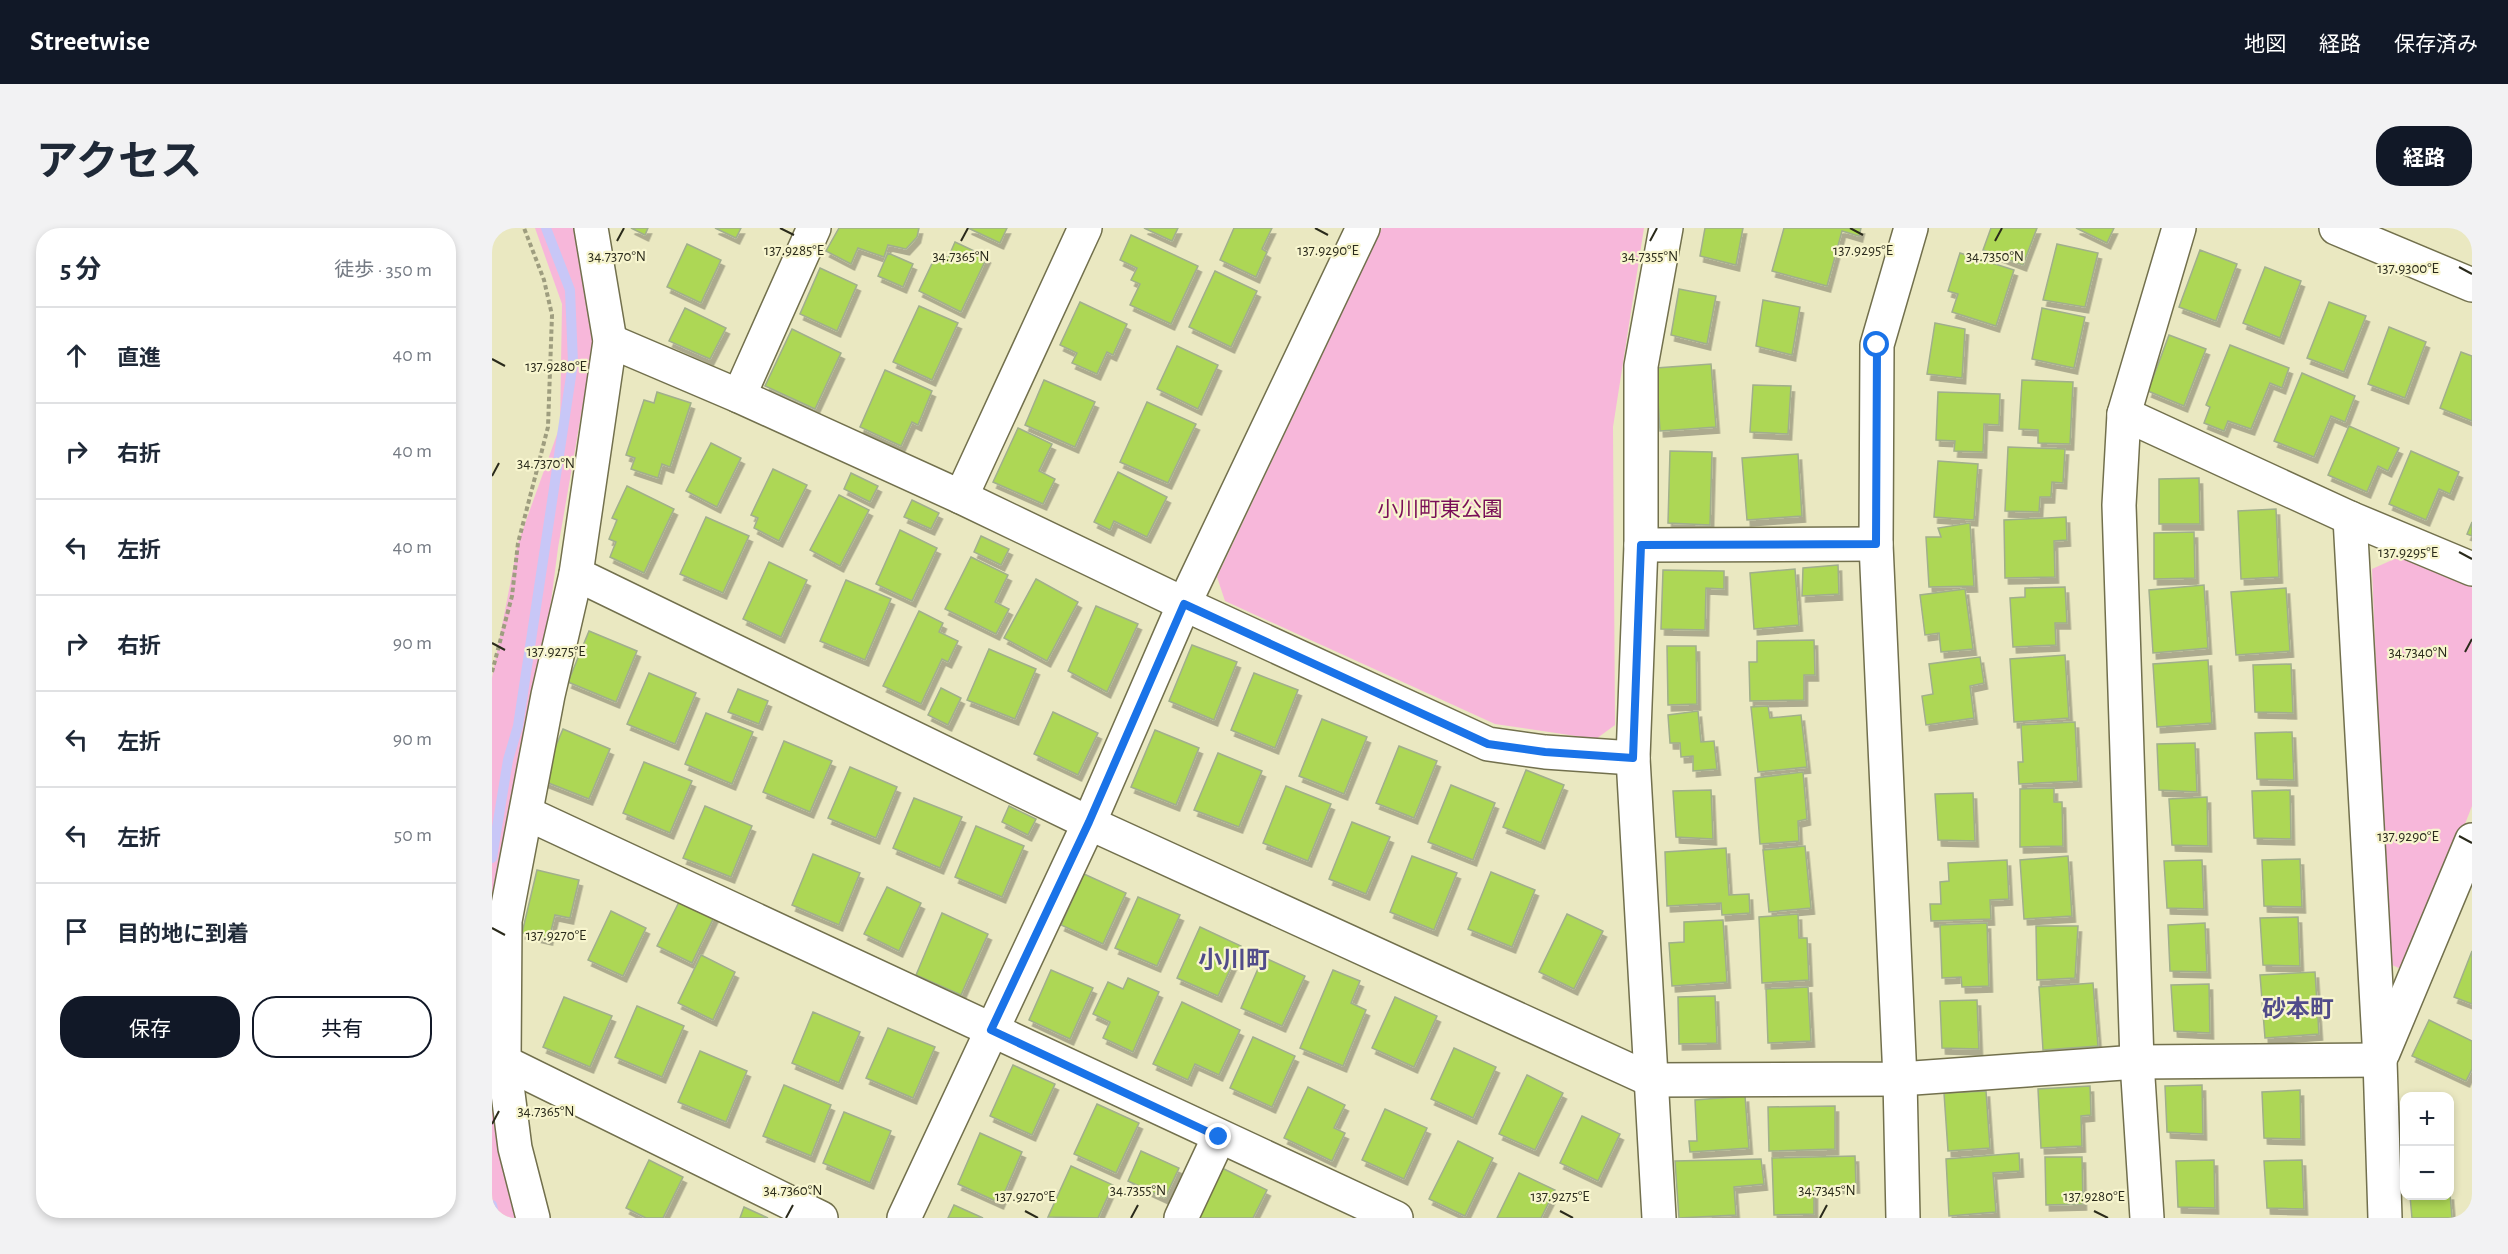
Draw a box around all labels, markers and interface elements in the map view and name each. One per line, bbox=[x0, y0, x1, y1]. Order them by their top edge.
text: Streetwise bbox=[30, 28, 150, 56]
text: 地図 bbox=[2244, 34, 2286, 55]
text: 経路 bbox=[2319, 34, 2361, 55]
text: 保存済み bbox=[2394, 34, 2478, 55]
button: 経路 bbox=[2376, 126, 2472, 186]
text: アクセス bbox=[36, 141, 202, 183]
text: 137.9285°E bbox=[764, 243, 824, 258]
text: 137.9290°E bbox=[1297, 243, 1359, 258]
text: 137.9295°E bbox=[1833, 243, 1893, 258]
text: 34.7370°N bbox=[588, 249, 646, 264]
text: 34.7365°N bbox=[932, 249, 990, 264]
text: 34.7355°N bbox=[1622, 249, 1678, 264]
text: 34.7350°N bbox=[1966, 249, 2024, 264]
text: 5 分 bbox=[60, 257, 101, 283]
text: 徒歩 · 350 m bbox=[334, 260, 432, 280]
text: 137.9300°E bbox=[2377, 261, 2439, 276]
route start bbox=[1863, 331, 1889, 357]
icon: ahead bbox=[60, 339, 93, 372]
text: 40 m bbox=[393, 345, 432, 365]
text: 直進 bbox=[117, 347, 161, 369]
text: 137.9280°E bbox=[525, 359, 587, 374]
icon: right bbox=[60, 435, 93, 468]
text: 40 m bbox=[393, 441, 432, 461]
text: 右折 bbox=[117, 443, 161, 465]
text: 34.7370°N bbox=[517, 456, 575, 471]
park label: 小川町東公園 bbox=[1377, 498, 1503, 520]
icon: left bbox=[60, 531, 93, 564]
text: 40 m bbox=[393, 537, 432, 557]
text: 左折 bbox=[117, 539, 161, 561]
text: 137.9295°E bbox=[2378, 545, 2438, 560]
icon: right bbox=[60, 627, 93, 660]
text: 90 m bbox=[393, 633, 432, 653]
text: 右折 bbox=[117, 635, 161, 657]
text: 137.9275°E bbox=[526, 644, 586, 659]
text: 34.7340°N bbox=[2388, 645, 2448, 660]
icon: left bbox=[60, 723, 93, 756]
text: 90 m bbox=[393, 729, 432, 749]
text: 左折 bbox=[117, 731, 161, 753]
icon: left bbox=[60, 819, 93, 852]
text: 50 m bbox=[394, 825, 432, 845]
text: 左折 bbox=[117, 827, 161, 849]
text: 137.9290°E bbox=[2377, 829, 2439, 844]
icon: arrive bbox=[60, 915, 93, 948]
text: 目的地に到着 bbox=[117, 923, 249, 945]
text: 137.9270°E bbox=[526, 928, 586, 943]
district label: 小川町 bbox=[1198, 947, 1270, 973]
button: 保存 bbox=[60, 996, 240, 1058]
button: 共有 bbox=[252, 996, 432, 1058]
district label: 砂本町 bbox=[2262, 996, 2334, 1022]
map controls bbox=[2400, 1092, 2454, 1200]
button: + bbox=[2400, 1092, 2454, 1146]
text: 34.7365°N bbox=[517, 1104, 575, 1119]
route end bbox=[1205, 1123, 1231, 1149]
button: − bbox=[2400, 1146, 2454, 1200]
text: 34.7360°N bbox=[764, 1183, 822, 1198]
text: 34.7355°N bbox=[1110, 1183, 1166, 1198]
text: 34.7345°N bbox=[1798, 1183, 1856, 1198]
text: 137.9270°E bbox=[995, 1189, 1055, 1204]
text: 137.9275°E bbox=[1530, 1189, 1590, 1204]
text: 137.9280°E bbox=[2063, 1189, 2125, 1204]

